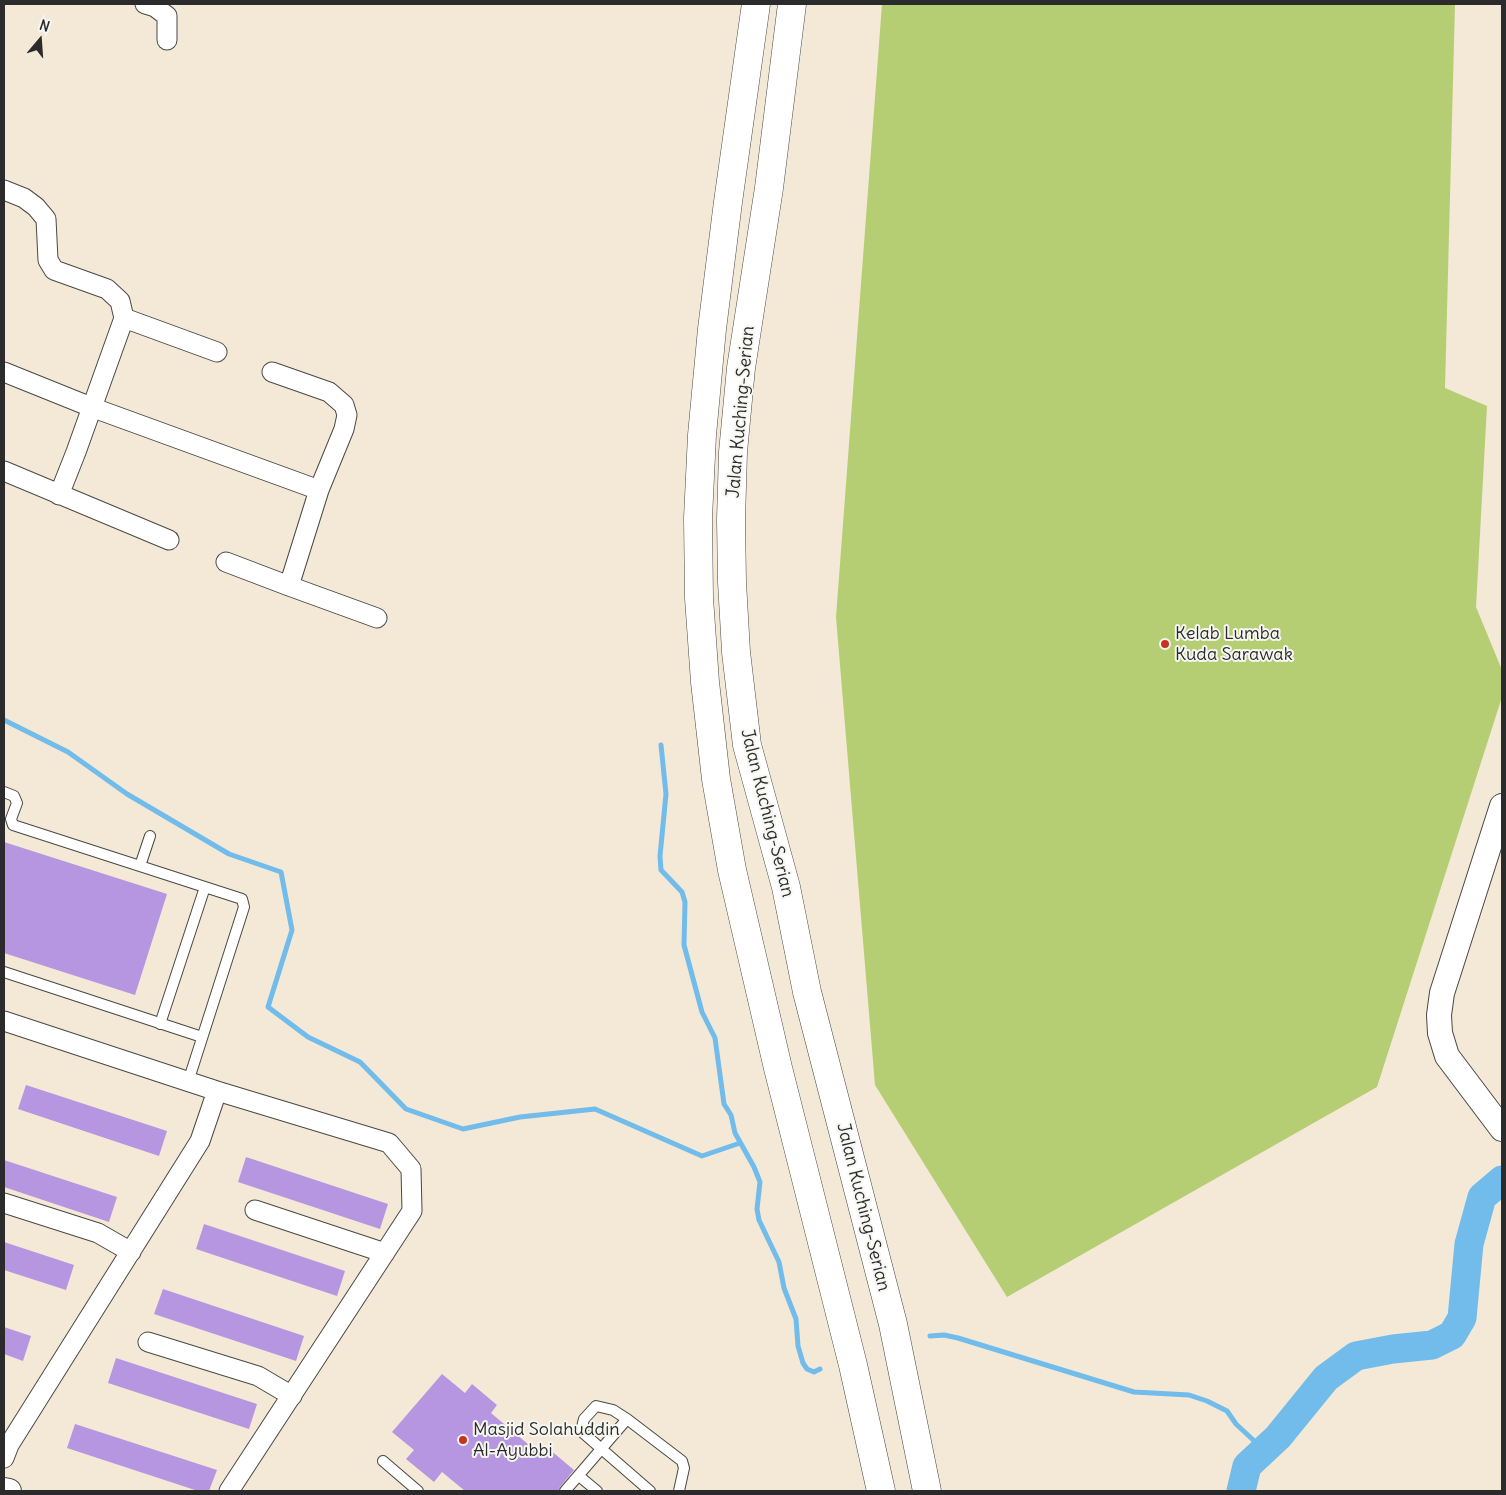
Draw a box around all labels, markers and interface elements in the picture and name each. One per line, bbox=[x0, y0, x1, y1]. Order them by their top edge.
north arrow bbox=[15, 15, 65, 65]
text: N bbox=[37, 16, 52, 36]
street label: Jalan Kuching-Serian bbox=[723, 325, 759, 499]
place label: Kelab Lumba Kuda Sarawak bbox=[1175, 623, 1293, 666]
marker: Kelab Lumba Kuda Sarawak bbox=[1159, 638, 1171, 650]
street label: Jalan Kuching-Serian bbox=[736, 727, 798, 899]
street label: Jalan Kuching-Serian bbox=[832, 1121, 894, 1293]
place label: Masjid Solahuddin Al-Ayubbi bbox=[473, 1419, 620, 1462]
marker: Masjid Solahuddin Al-Ayubbi bbox=[457, 1434, 469, 1446]

